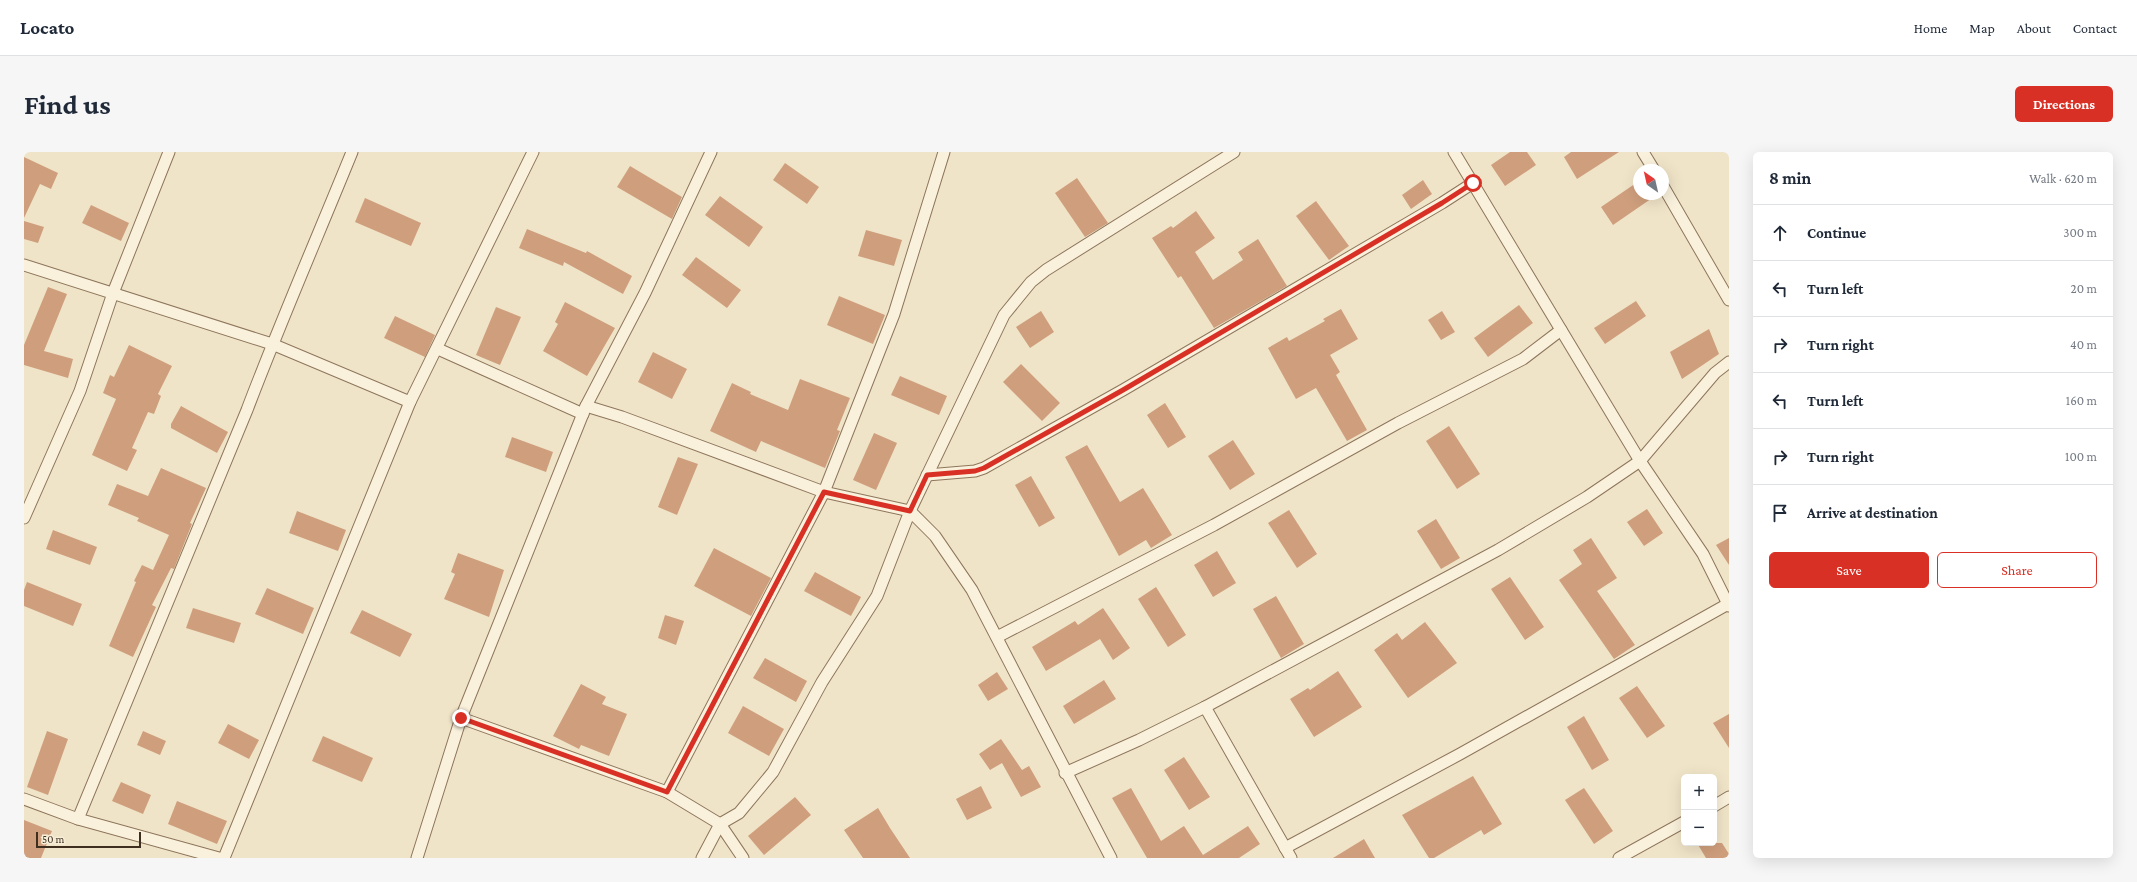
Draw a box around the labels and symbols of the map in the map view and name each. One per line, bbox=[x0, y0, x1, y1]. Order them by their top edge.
north arrow bbox=[1633, 164, 1669, 200]
route start bbox=[1464, 174, 1482, 192]
route end bbox=[452, 709, 470, 727]
scale bar bbox=[36, 830, 141, 849]

